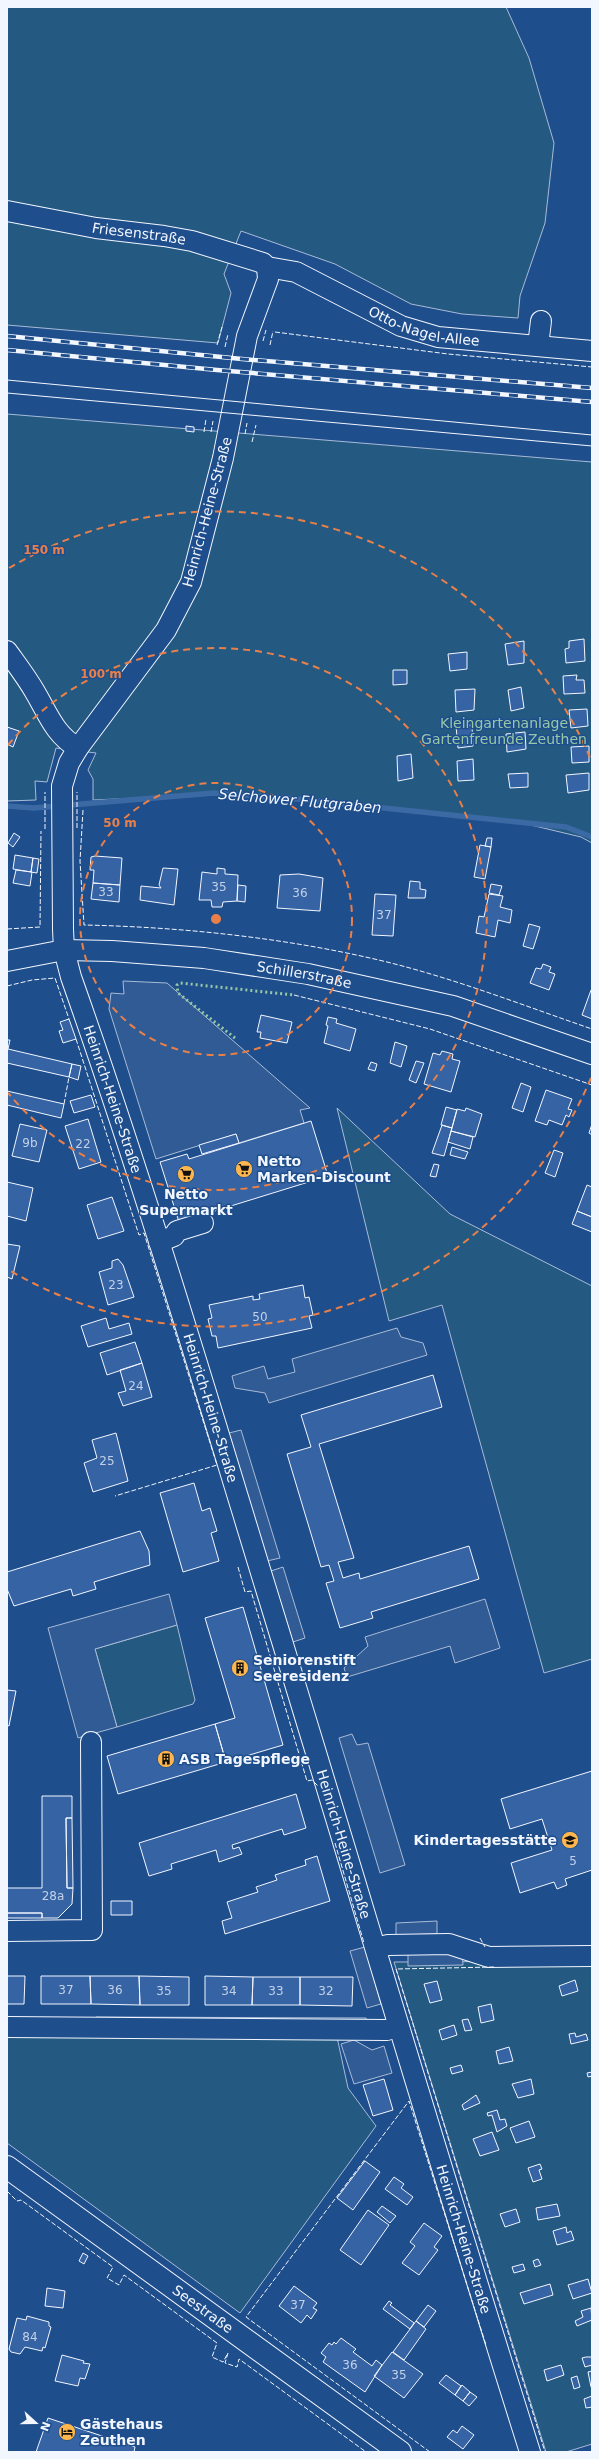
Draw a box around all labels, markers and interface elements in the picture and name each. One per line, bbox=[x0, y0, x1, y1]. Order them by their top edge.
street label: Friesenstraße bbox=[91, 219, 187, 248]
street label: Otto-Nagel-Allee bbox=[366, 303, 480, 349]
street label: Heinrich-Heine-Straße bbox=[179, 435, 235, 589]
text: 150 m bbox=[23, 543, 65, 557]
text: 100 m bbox=[80, 667, 122, 681]
park label: Kleingartenanlage Gartenfreunde Zeuthen bbox=[421, 715, 587, 747]
water label: Selchower Flutgraben bbox=[218, 785, 382, 817]
text: 50 m bbox=[103, 816, 137, 830]
house number: 35 bbox=[211, 880, 227, 894]
house number: 33 bbox=[98, 885, 114, 899]
house number: 36 bbox=[292, 886, 308, 900]
house number: 37 bbox=[376, 908, 392, 922]
centre of rings bbox=[209, 912, 223, 926]
street label: Schillerstraße bbox=[256, 958, 353, 991]
street label: Heinrich-Heine-Straße bbox=[80, 1023, 145, 1175]
house number: 9b bbox=[22, 1136, 38, 1150]
house number: 22 bbox=[75, 1137, 91, 1151]
place label: Netto Marken-Discount bbox=[257, 1153, 391, 1185]
supermarket icon: Netto Marken-Discount bbox=[234, 1159, 254, 1179]
supermarket icon: Netto Supermarkt bbox=[176, 1164, 196, 1184]
place label: Netto Supermarkt bbox=[139, 1186, 233, 1218]
house number: 23 bbox=[108, 1278, 124, 1292]
house number: 50 bbox=[252, 1310, 268, 1324]
street label: Heinrich-Heine-Straße bbox=[180, 1331, 241, 1484]
house number: 24 bbox=[128, 1379, 144, 1393]
house number: 25 bbox=[99, 1454, 115, 1468]
place label: Seniorenstift Seeresidenz bbox=[253, 1652, 356, 1684]
building icon: Seniorenstift Seeresidenz bbox=[230, 1658, 250, 1678]
building icon: ASB Tagespflege bbox=[156, 1749, 176, 1769]
place label: ASB Tagespflege bbox=[179, 1751, 310, 1767]
street label: Heinrich-Heine-Straße bbox=[314, 1768, 374, 1921]
school or university icon: Kindertagesstätte bbox=[560, 1830, 580, 1850]
place label: Kindertagesstätte bbox=[414, 1832, 557, 1848]
house number: 5 bbox=[569, 1854, 577, 1868]
house number: 28a bbox=[42, 1889, 64, 1903]
house number: 37 bbox=[58, 1983, 74, 1997]
house number: 36 bbox=[107, 1983, 123, 1997]
house number: 35 bbox=[156, 1984, 172, 1998]
house number: 34 bbox=[221, 1984, 237, 1998]
house number: 33 bbox=[268, 1984, 284, 1998]
house number: 32 bbox=[318, 1984, 334, 1998]
street label: Heinrich-Heine-Straße bbox=[433, 2163, 494, 2316]
street label: Seestraße bbox=[170, 2282, 236, 2336]
house number: 37 bbox=[290, 2298, 306, 2312]
house number: 84 bbox=[22, 2330, 38, 2344]
house number: 36 bbox=[342, 2358, 358, 2372]
house number: 35 bbox=[391, 2368, 407, 2382]
north arrow bbox=[16, 2403, 56, 2443]
place label: Gästehaus Zeuthen bbox=[80, 2416, 163, 2448]
text: N bbox=[37, 2420, 53, 2433]
hotel icon: Gästehaus Zeuthen bbox=[57, 2422, 77, 2442]

